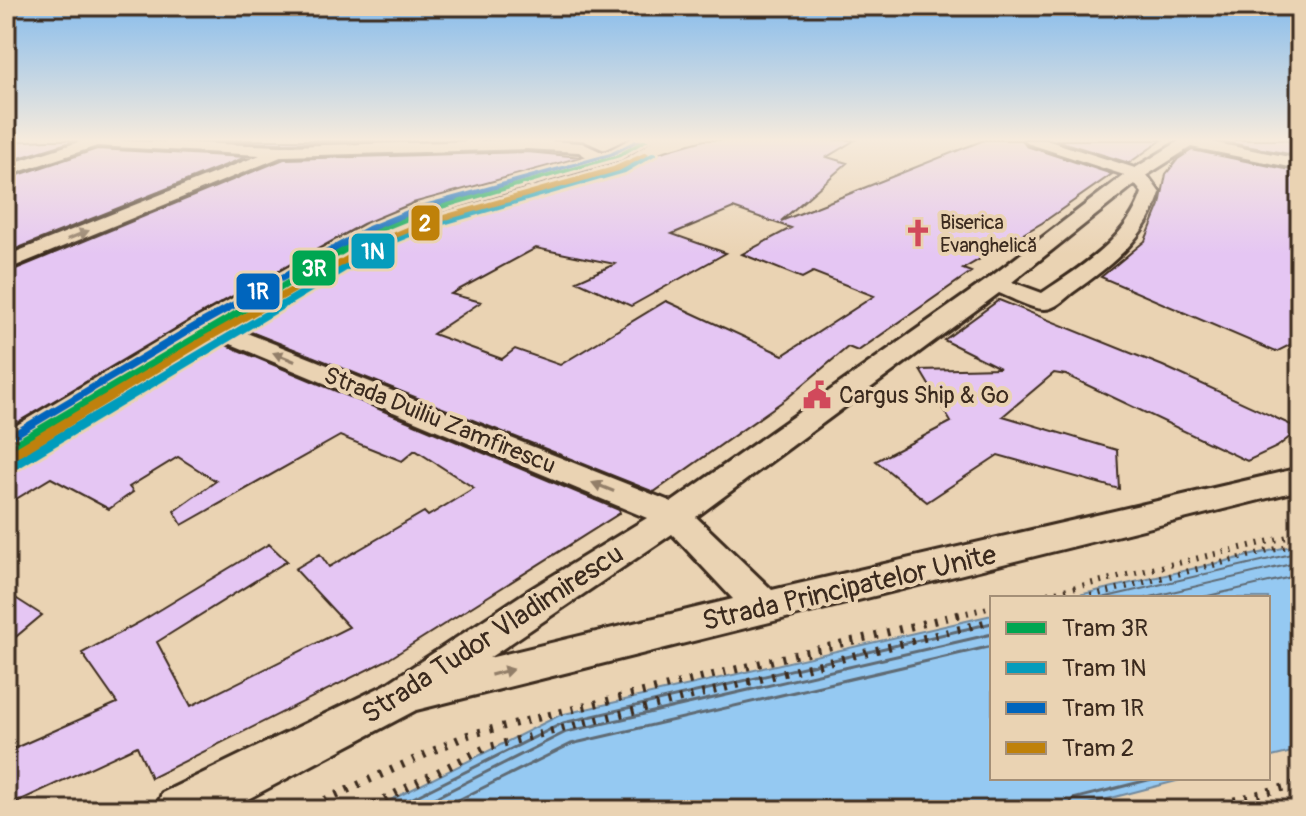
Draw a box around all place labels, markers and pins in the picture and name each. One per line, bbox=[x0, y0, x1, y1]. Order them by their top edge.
place label: Biserica Evanghelică bbox=[940, 210, 1038, 258]
church icon: Biserica Evanghelică bbox=[903, 218, 933, 248]
public building icon: Cargus Ship & Go bbox=[802, 380, 832, 410]
place label: Cargus Ship & Go bbox=[839, 381, 1009, 410]

